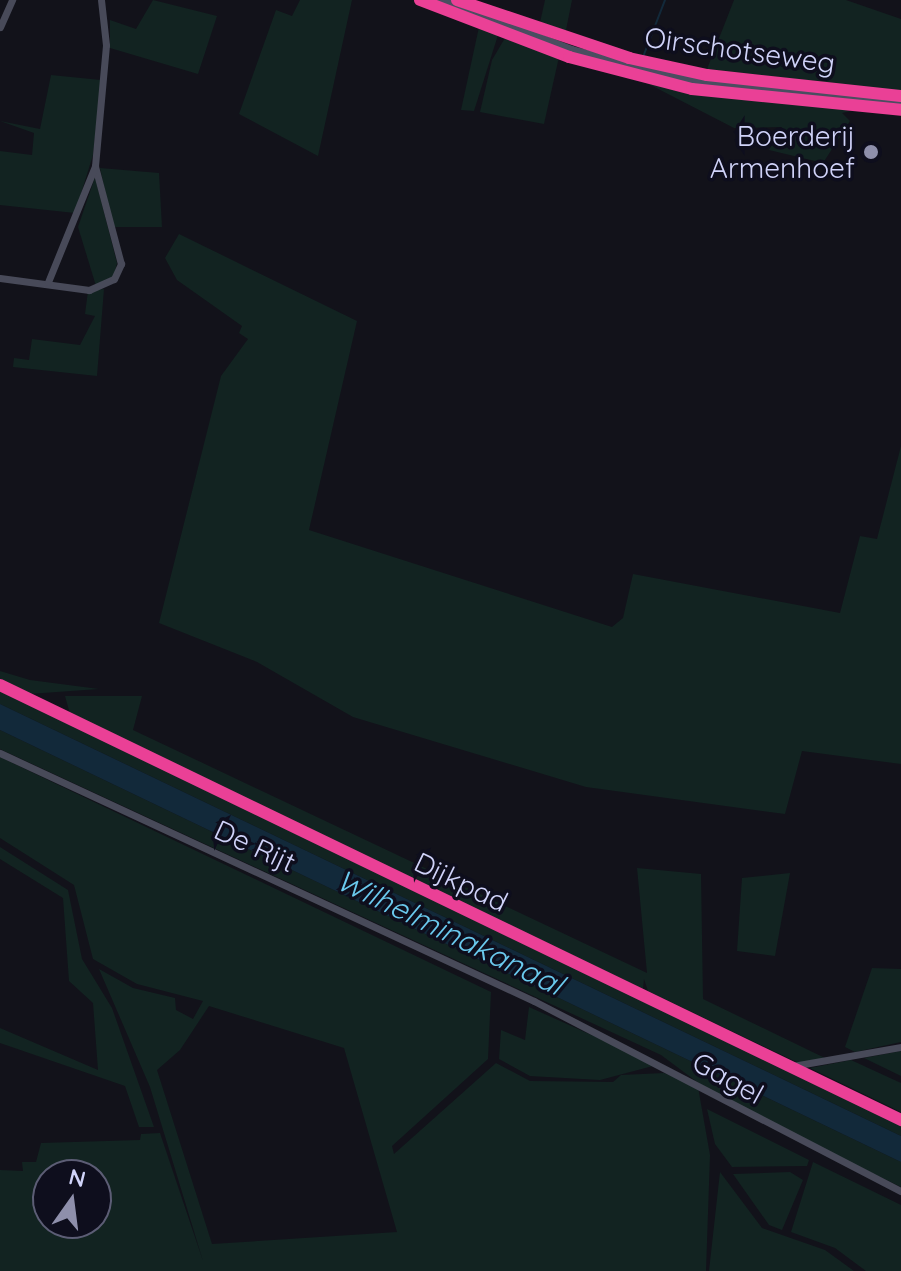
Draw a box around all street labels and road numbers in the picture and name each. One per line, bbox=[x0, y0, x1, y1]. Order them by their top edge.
street label: Oirschotseweg bbox=[643, 20, 837, 80]
street label: De Rijt bbox=[209, 813, 301, 879]
street label: Dijkpad bbox=[409, 845, 513, 919]
street label: Gagel bbox=[687, 1045, 769, 1111]

